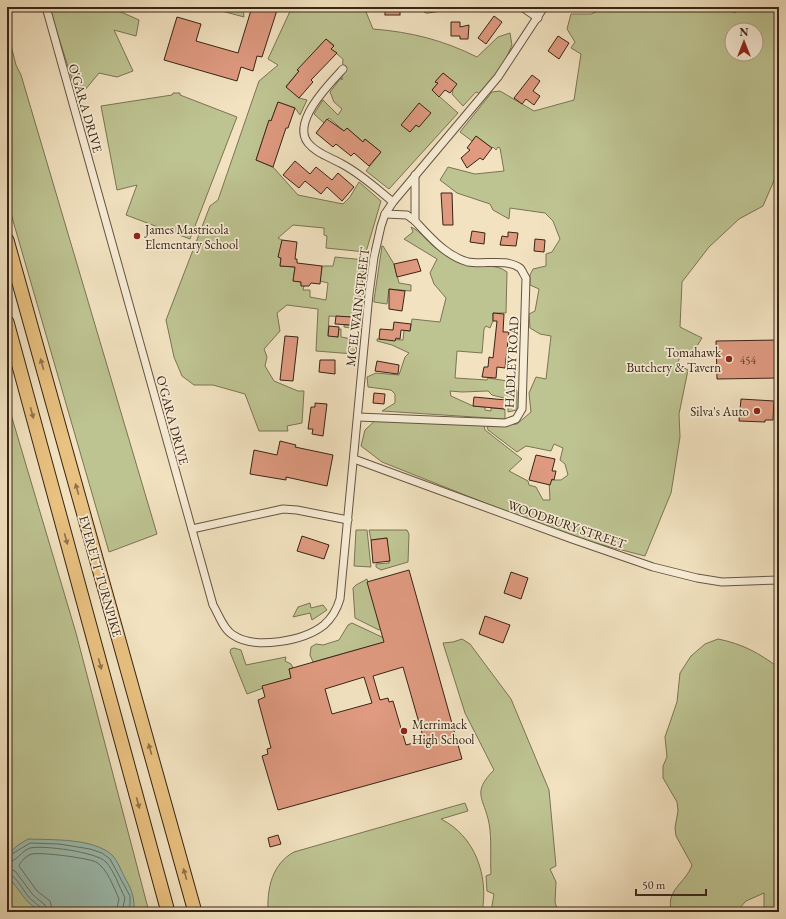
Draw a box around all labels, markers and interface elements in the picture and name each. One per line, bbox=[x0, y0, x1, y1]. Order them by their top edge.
north arrow bbox=[724, 22, 764, 62]
text: N bbox=[740, 25, 749, 39]
street label: O'GARA DRIVE bbox=[65, 62, 106, 155]
place label: James Mastricola Elementary School bbox=[144, 221, 238, 253]
marker: James Mastricola Elementary School bbox=[132, 231, 142, 241]
street label: MCELWAIN STREET bbox=[342, 246, 373, 368]
street label: HADLEY ROAD bbox=[501, 315, 522, 408]
place label: Tomahawk Butchery & Tavern bbox=[626, 344, 722, 376]
house number: 454 bbox=[740, 353, 757, 367]
marker: Tomahawk Butchery & Tavern bbox=[724, 354, 734, 364]
one-way arrow bbox=[39, 358, 45, 370]
street label: O'GARA DRIVE bbox=[152, 374, 193, 467]
place label: Silva's Auto bbox=[690, 403, 749, 420]
marker: Silva's Auto bbox=[752, 406, 762, 416]
one-way arrow bbox=[29, 407, 35, 419]
one-way arrow bbox=[74, 483, 80, 495]
street label: WOODBURY STREET bbox=[505, 496, 629, 553]
street label: EVERETT TURNPIKE bbox=[75, 513, 126, 639]
one-way arrow bbox=[63, 533, 69, 545]
one-way arrow bbox=[97, 658, 103, 670]
place label: Merrimack High School bbox=[412, 716, 475, 748]
marker: Merrimack High School bbox=[399, 726, 409, 736]
one-way arrow bbox=[147, 743, 153, 755]
one-way arrow bbox=[135, 797, 141, 809]
one-way arrow bbox=[182, 868, 188, 880]
scale bar bbox=[636, 871, 706, 897]
text: 50 m bbox=[642, 877, 666, 893]

